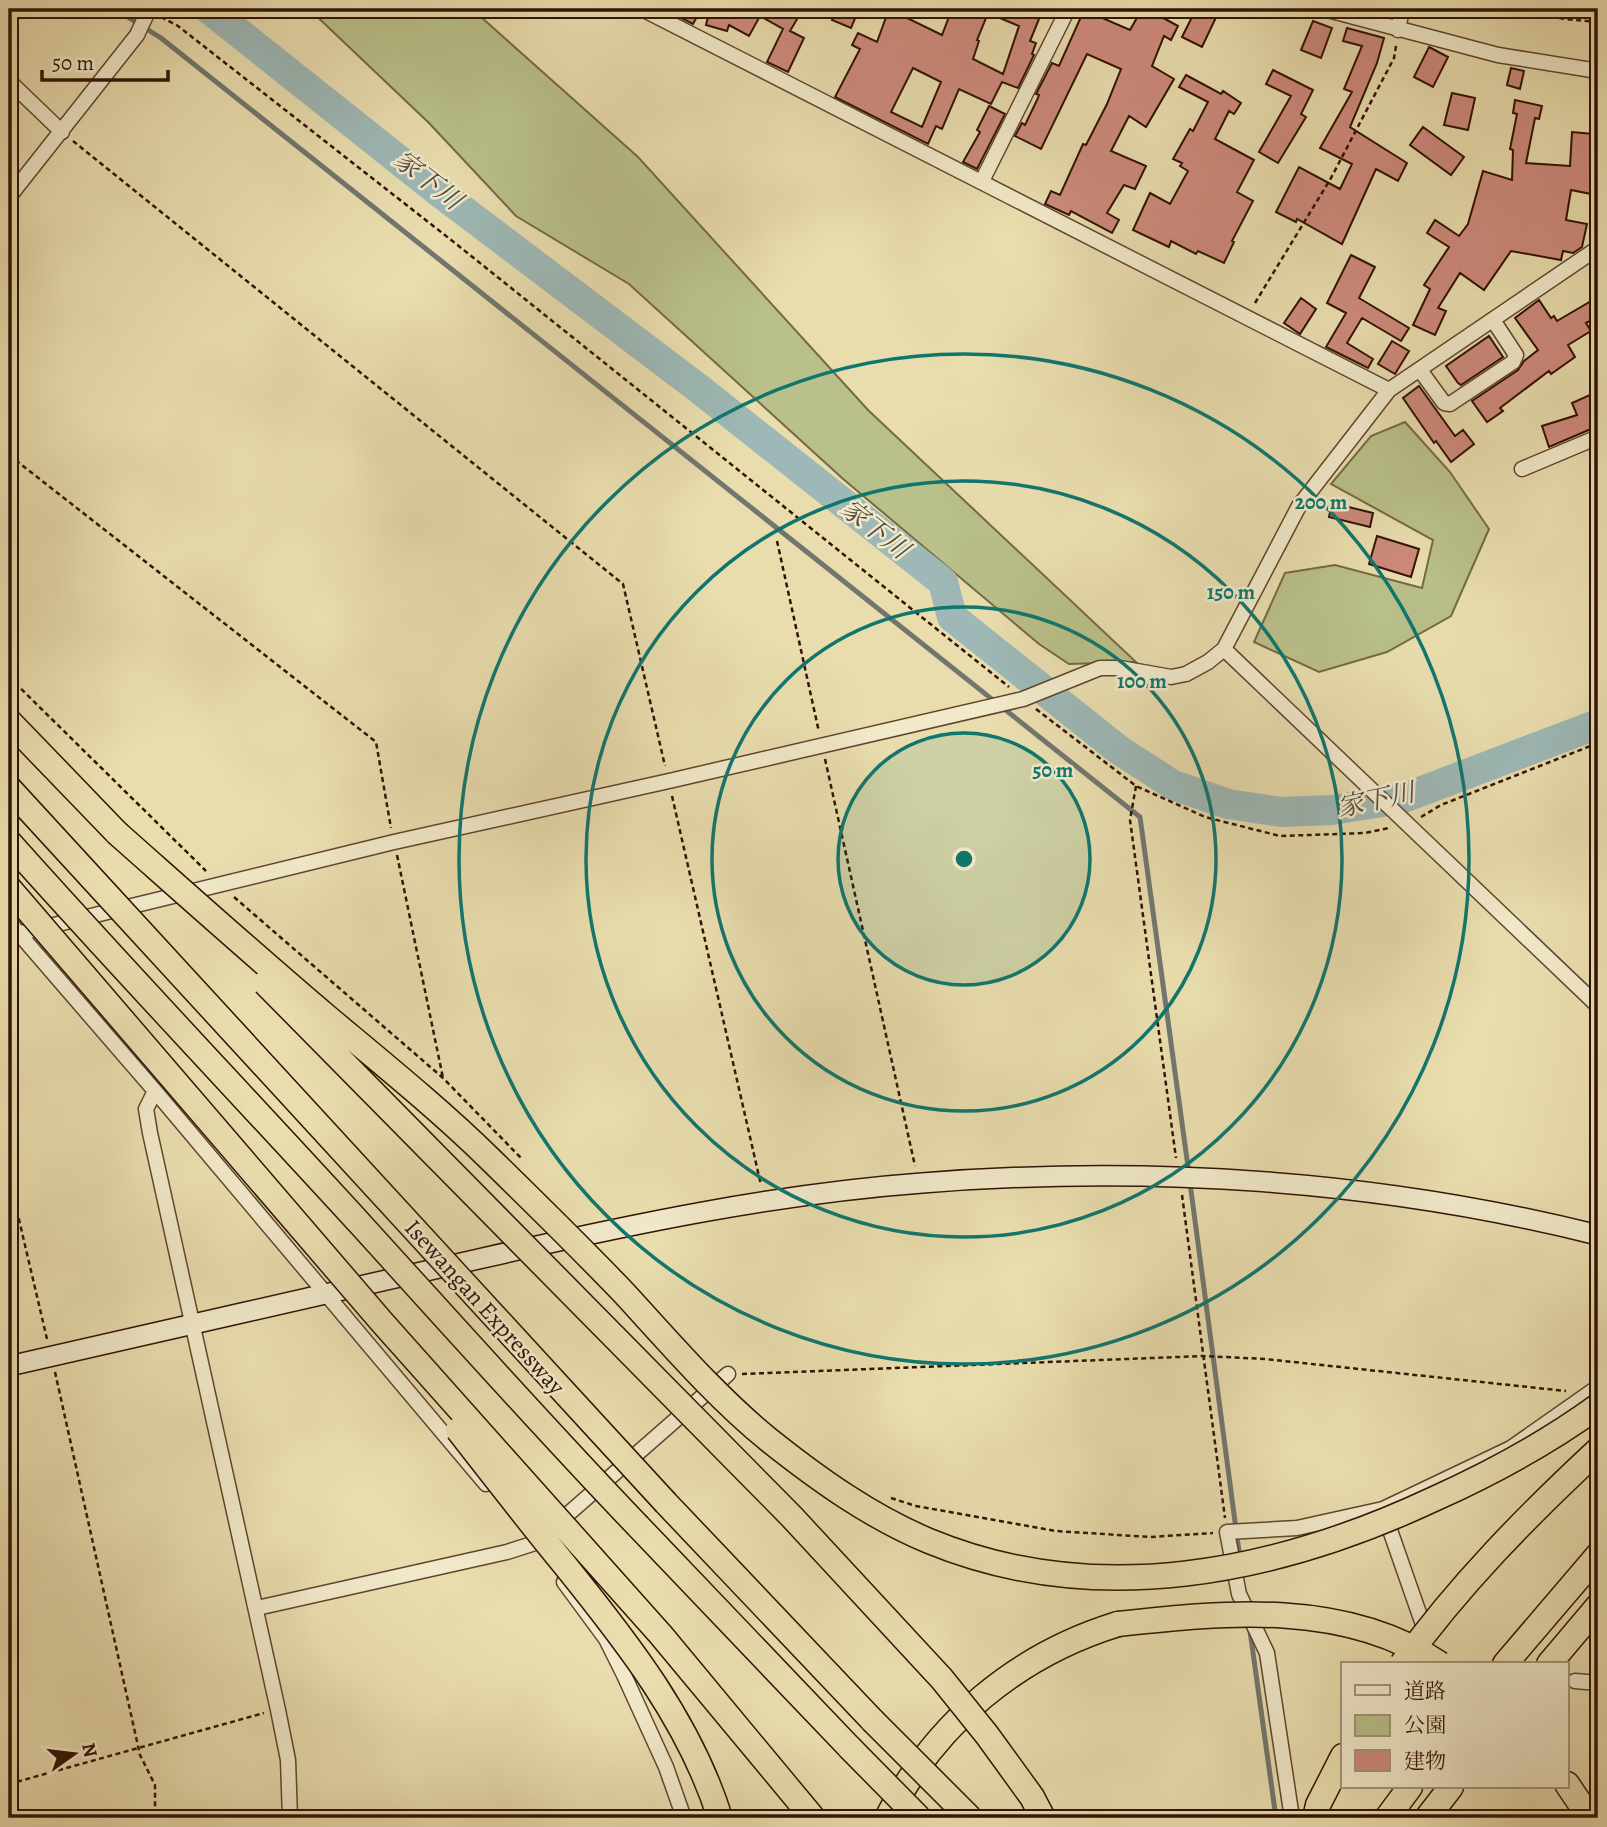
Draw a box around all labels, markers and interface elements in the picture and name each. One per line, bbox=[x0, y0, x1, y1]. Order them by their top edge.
scale bar bbox=[42, 38, 168, 82]
text: 50 m bbox=[52, 49, 94, 77]
water label: 家下川 bbox=[386, 142, 472, 220]
text: 200 m bbox=[1295, 488, 1348, 516]
water label: 家下川 bbox=[833, 491, 919, 569]
text: 150 m bbox=[1207, 578, 1256, 606]
text: 100 m bbox=[1117, 667, 1167, 695]
text: 50 m bbox=[1033, 756, 1074, 784]
water label: 家下川 bbox=[1334, 774, 1421, 825]
centre of rings bbox=[952, 847, 976, 871]
street label: Isewangan Expressway bbox=[398, 1213, 573, 1402]
legend bbox=[1341, 1662, 1568, 1788]
text: 道路 bbox=[1404, 1677, 1446, 1705]
text: 公園 bbox=[1404, 1711, 1446, 1739]
north arrow bbox=[38, 1718, 108, 1788]
text: N bbox=[75, 1740, 104, 1760]
text: 建物 bbox=[1404, 1747, 1446, 1775]

